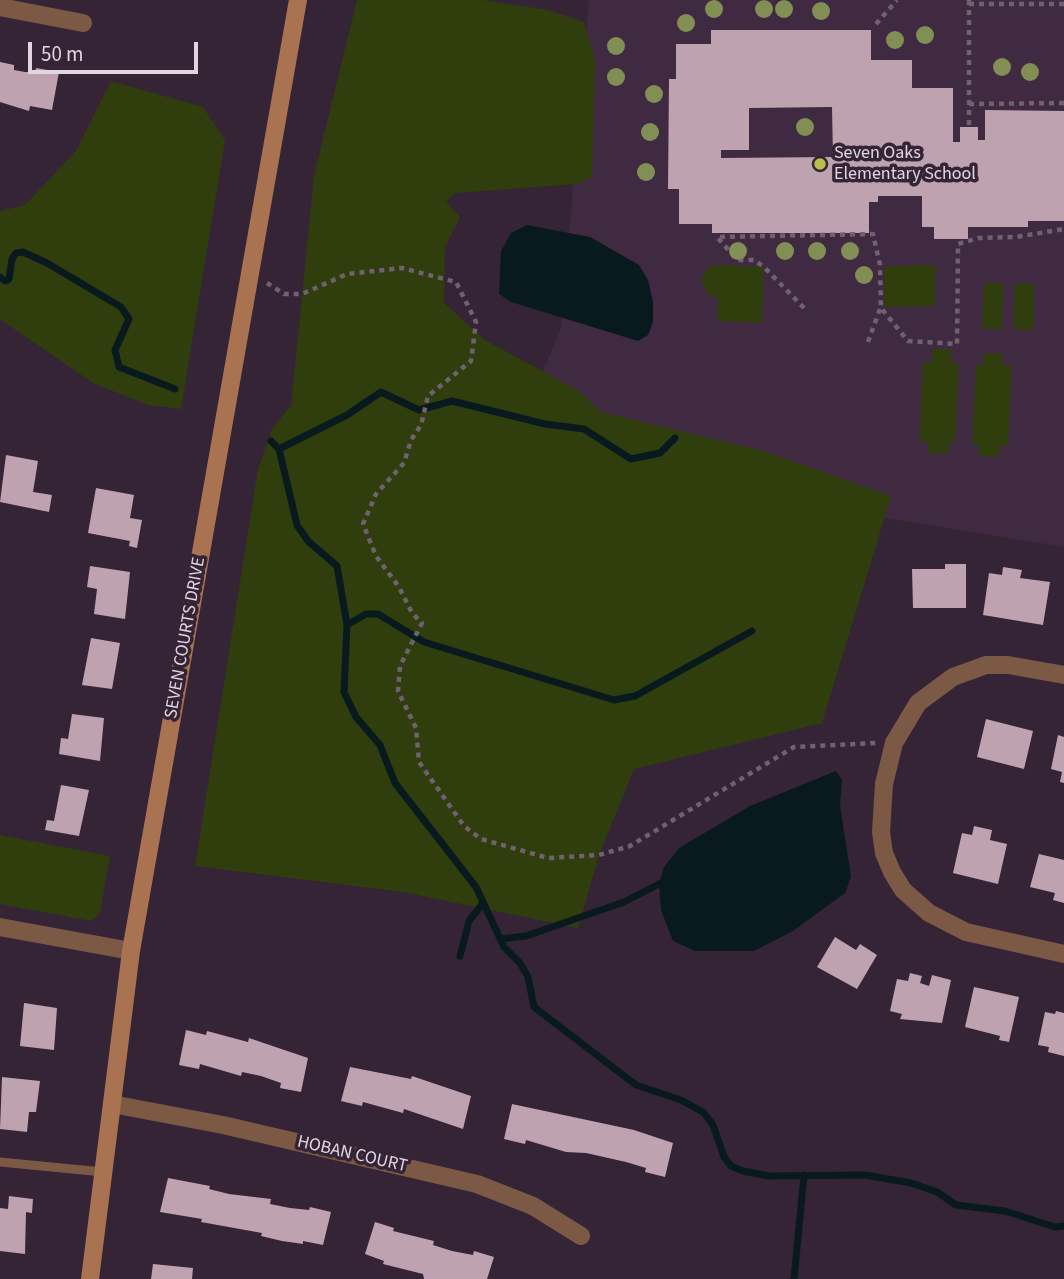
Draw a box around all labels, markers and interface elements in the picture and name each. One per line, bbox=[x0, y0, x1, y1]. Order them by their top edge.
scale bar bbox=[32, 28, 201, 72]
text: 50 m bbox=[41, 39, 83, 69]
place label: Seven Oaks Elementary School bbox=[834, 143, 976, 186]
marker: Seven Oaks Elementary School bbox=[812, 156, 828, 172]
street label: SEVEN COURTS DRIVE bbox=[161, 556, 211, 720]
street label: HOBAN COURT bbox=[295, 1132, 409, 1178]

